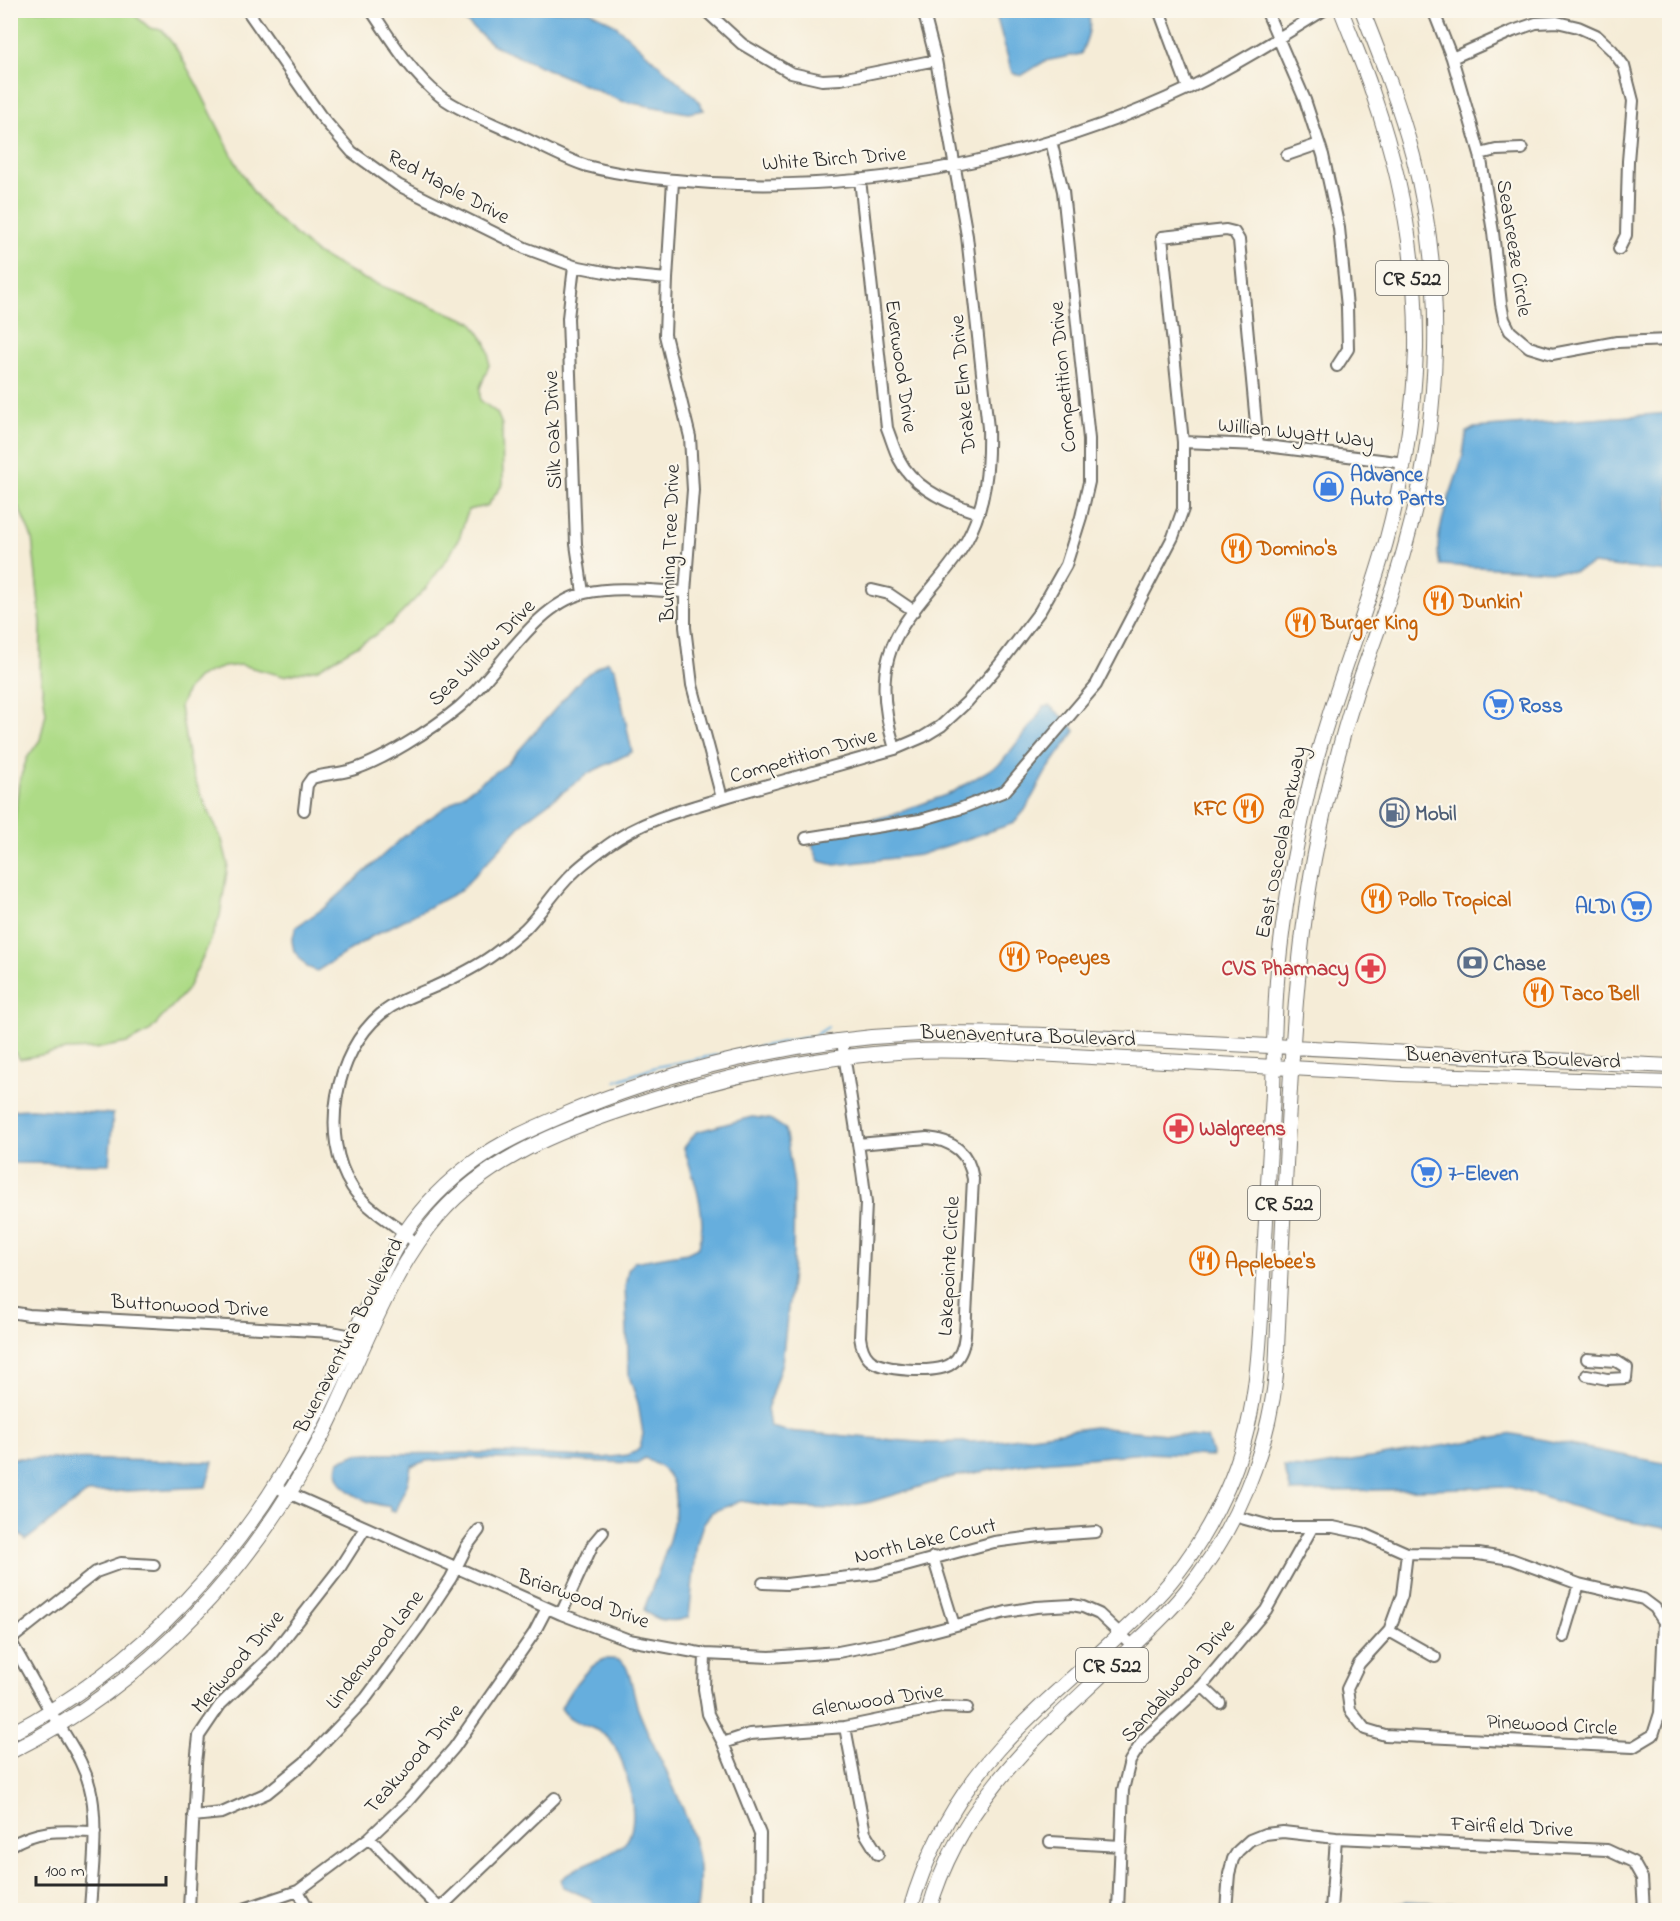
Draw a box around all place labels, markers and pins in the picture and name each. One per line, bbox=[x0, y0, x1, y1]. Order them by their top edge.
place label: Advance Auto Parts bbox=[1350, 461, 1445, 515]
shop icon: Advance Auto Parts bbox=[1313, 470, 1345, 502]
restaurant icon: Domino's bbox=[1220, 532, 1252, 564]
place label: Domino's bbox=[1256, 535, 1338, 565]
restaurant icon: Dunkin' bbox=[1422, 585, 1454, 617]
place label: Dunkin' bbox=[1458, 588, 1523, 618]
restaurant icon: Burger King bbox=[1284, 606, 1316, 638]
place label: Burger King bbox=[1320, 609, 1418, 641]
supermarket icon: Ross bbox=[1482, 689, 1514, 721]
place label: Ross bbox=[1519, 692, 1563, 722]
restaurant icon: KFC bbox=[1232, 792, 1264, 824]
place label: KFC bbox=[1193, 795, 1227, 825]
fuel station icon: Mobil bbox=[1378, 797, 1410, 829]
place label: Mobil bbox=[1415, 800, 1457, 830]
restaurant icon: Pollo Tropical bbox=[1361, 883, 1393, 915]
place label: Pollo Tropical bbox=[1398, 886, 1512, 916]
supermarket icon: ALDI bbox=[1621, 890, 1653, 922]
place label: ALDI bbox=[1575, 893, 1616, 923]
restaurant icon: Popeyes bbox=[999, 941, 1031, 973]
place label: Popeyes bbox=[1036, 944, 1111, 976]
bank icon: Chase bbox=[1456, 947, 1488, 979]
place label: Chase bbox=[1493, 950, 1547, 980]
pharmacy icon: CVS Pharmacy bbox=[1354, 952, 1386, 984]
place label: CVS Pharmacy bbox=[1222, 955, 1349, 987]
restaurant icon: Taco Bell bbox=[1523, 977, 1555, 1009]
place label: Taco Bell bbox=[1560, 980, 1640, 1010]
pharmacy icon: Walgreens bbox=[1162, 1112, 1194, 1144]
place label: Walgreens bbox=[1199, 1115, 1286, 1147]
supermarket icon: 7-Eleven bbox=[1411, 1157, 1443, 1189]
place label: 7-Eleven bbox=[1448, 1160, 1519, 1190]
restaurant icon: Applebee's bbox=[1188, 1245, 1220, 1277]
place label: Applebee's bbox=[1225, 1248, 1316, 1278]

